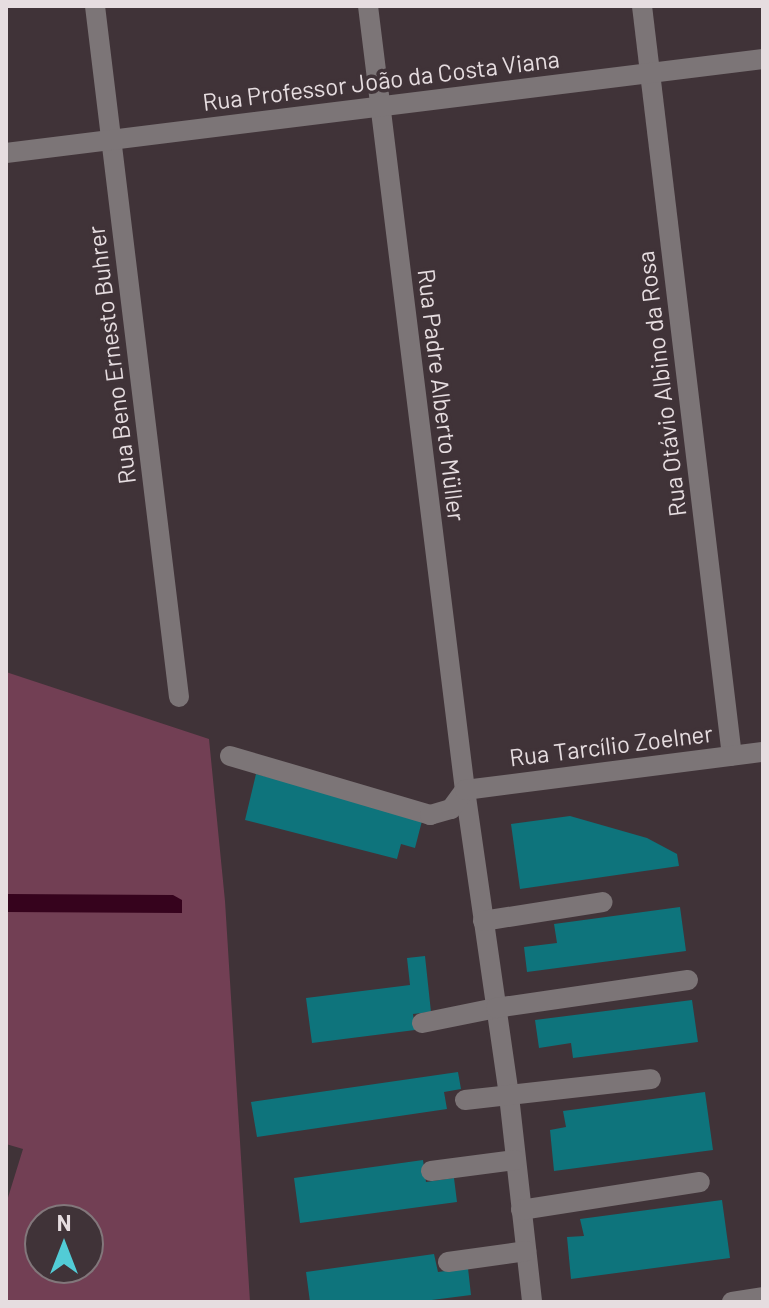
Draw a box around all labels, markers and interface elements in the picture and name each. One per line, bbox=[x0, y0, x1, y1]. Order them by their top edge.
street label: Rua Professor João da Costa Viana bbox=[201, 44, 561, 116]
street label: Rua Beno Ernesto Buhrer bbox=[81, 224, 141, 486]
street label: Rua Otávio Albino da Rosa bbox=[630, 250, 692, 518]
street label: Rua Padre Alberto Müller bbox=[412, 267, 472, 523]
street label: Rua Tarcílio Zoelner bbox=[508, 718, 714, 772]
north arrow bbox=[24, 1204, 104, 1284]
text: N bbox=[57, 1209, 71, 1235]

